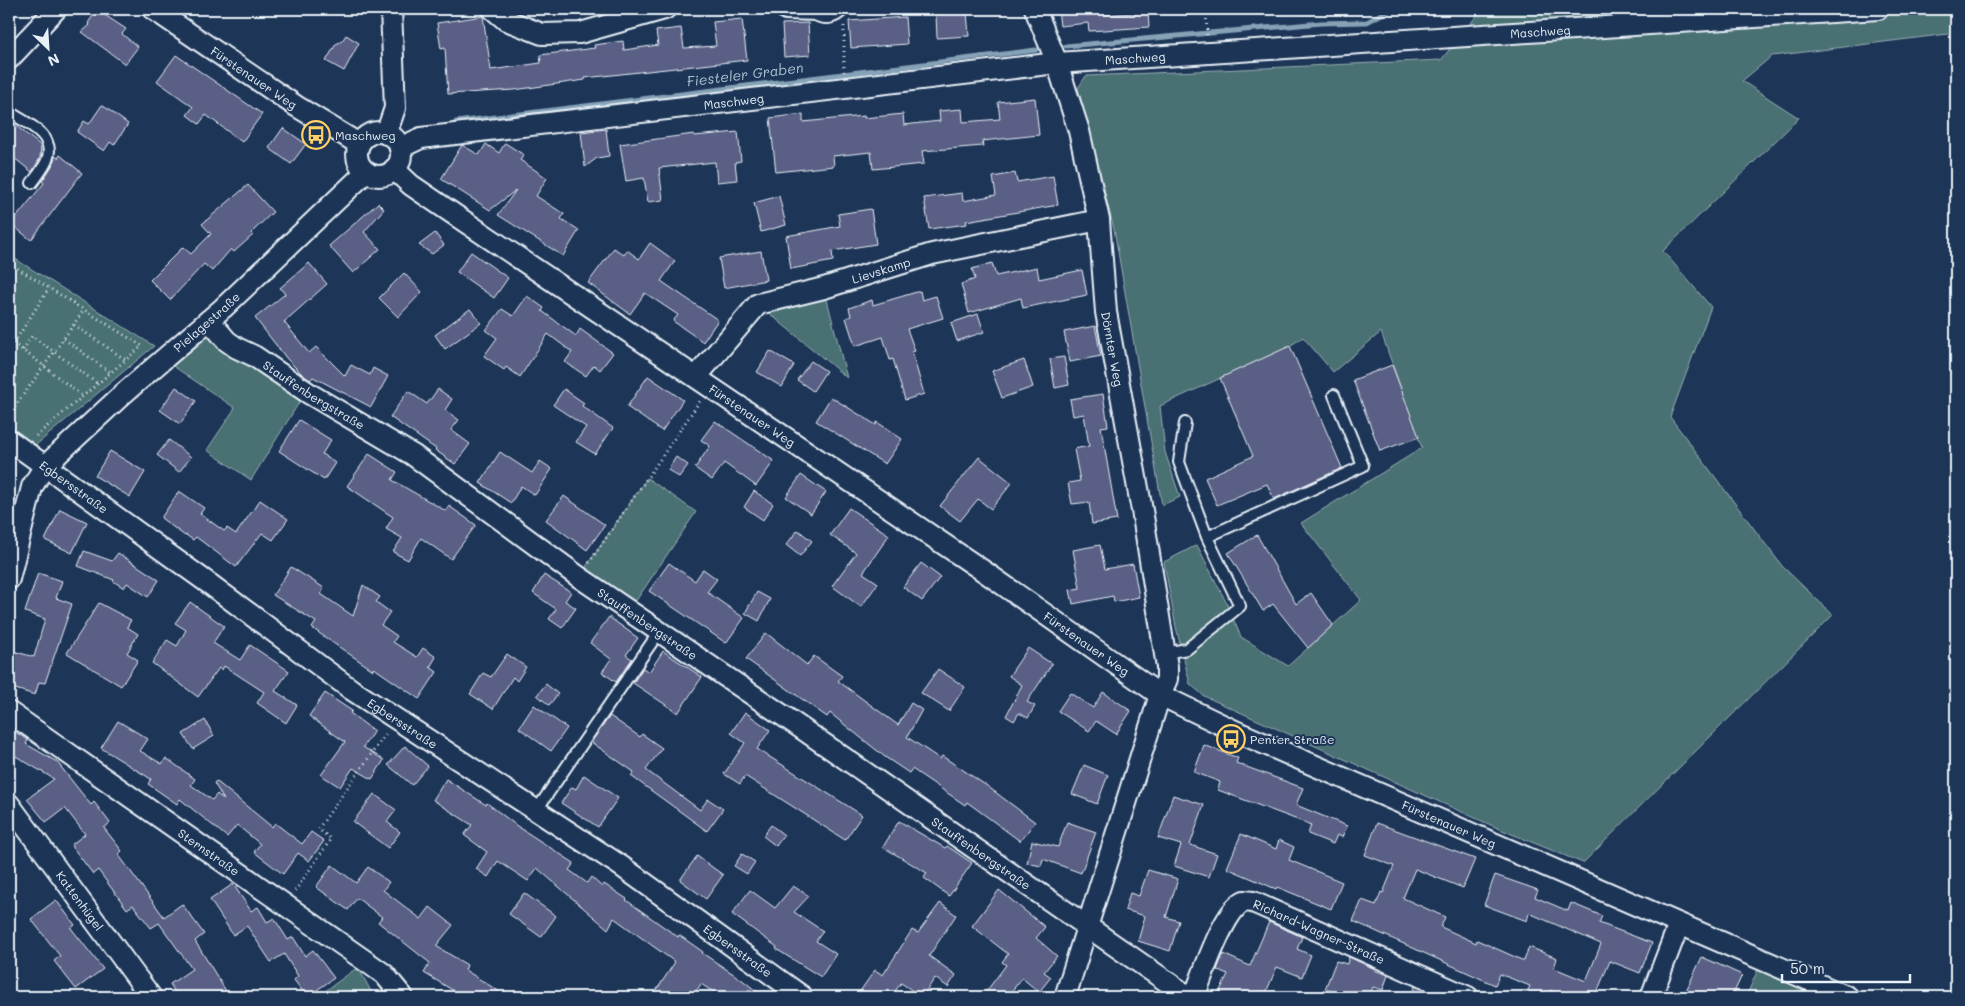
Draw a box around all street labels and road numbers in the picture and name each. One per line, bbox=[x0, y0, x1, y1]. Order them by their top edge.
street label: Maschweg bbox=[1510, 21, 1571, 41]
street label: Fürstenauer Weg bbox=[208, 43, 300, 112]
street label: Maschweg bbox=[1104, 48, 1166, 68]
street label: Maschweg bbox=[703, 90, 765, 113]
street label: Lievskamp bbox=[850, 253, 912, 287]
street label: Pielagestraße bbox=[170, 288, 243, 355]
street label: Dörnter Weg bbox=[1098, 311, 1127, 388]
street label: Stauffenbergstraße bbox=[260, 357, 368, 433]
street label: Fürstenauer Weg bbox=[706, 380, 799, 450]
street label: Egbersstraße bbox=[37, 457, 111, 517]
street label: Stauffenbergstraße bbox=[595, 584, 701, 663]
street label: Fürstenauer Weg bbox=[1041, 608, 1133, 679]
street label: Egbersstraße bbox=[365, 694, 441, 752]
street label: Fürstenauer Weg bbox=[1400, 796, 1498, 851]
street label: Stauffenbergstraße bbox=[929, 813, 1034, 893]
street label: Sternstraße bbox=[175, 825, 243, 879]
street label: Kattenhügel bbox=[53, 868, 107, 934]
street label: Richard-Wagner-Straße bbox=[1251, 895, 1387, 967]
street label: Egbersstraße bbox=[701, 920, 775, 980]

